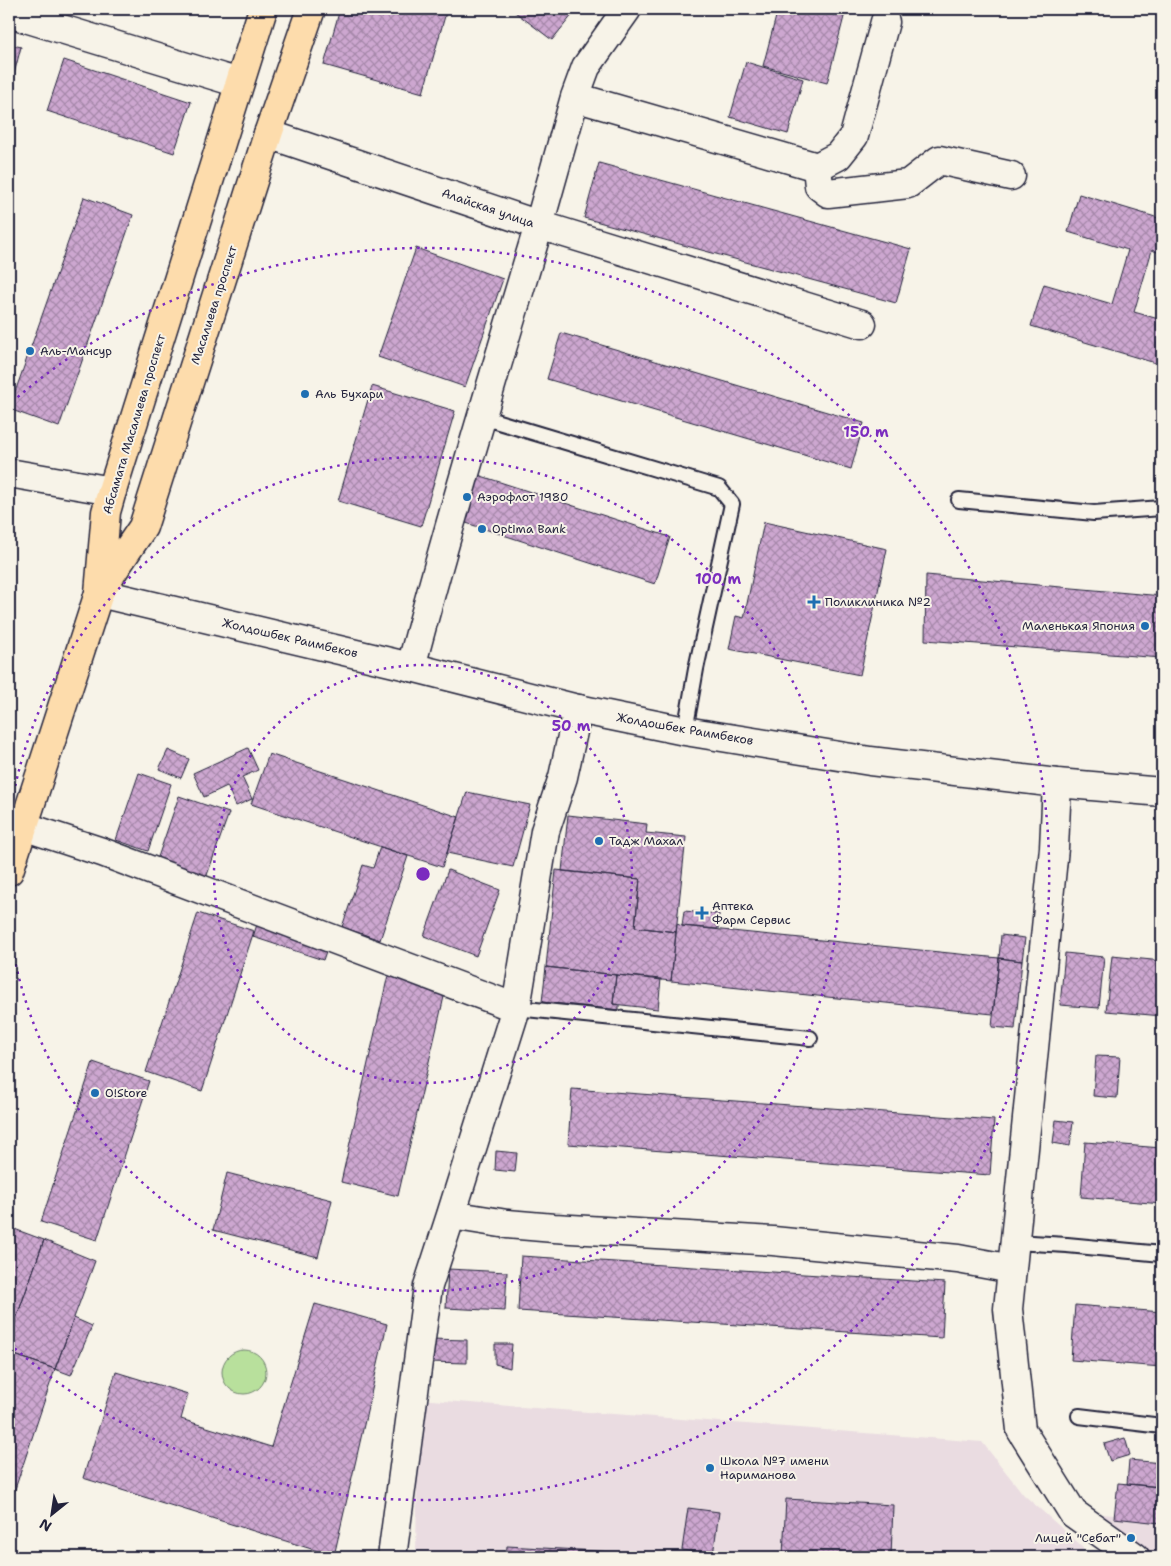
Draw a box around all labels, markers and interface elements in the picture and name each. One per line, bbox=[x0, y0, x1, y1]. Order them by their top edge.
street label: Алайская улица bbox=[440, 185, 537, 232]
street label: Масалиева проспект bbox=[187, 243, 241, 367]
street label: Абсамата Масалиева проспект bbox=[99, 331, 169, 516]
place label: Аль-Мансур bbox=[40, 343, 112, 359]
marker: Аль-Мансур bbox=[24, 345, 36, 357]
place label: Аль Бухари bbox=[315, 386, 384, 402]
marker: Аль Бухари bbox=[299, 388, 311, 400]
text: 150 m bbox=[843, 422, 889, 442]
place label: Аэрофлот 1980 bbox=[477, 489, 568, 505]
marker: Аэрофлот 1980 bbox=[461, 491, 473, 503]
place label: Optima Bank bbox=[492, 521, 566, 537]
marker: Optima Bank bbox=[476, 523, 488, 535]
text: 100 m bbox=[695, 569, 741, 589]
place label: Поликлиника №2 bbox=[825, 594, 931, 610]
marker: Поликлиника №2 bbox=[807, 595, 821, 609]
street label: Жолдошбек Раимбеков bbox=[221, 615, 359, 661]
place label: Маленькая Япония bbox=[1022, 618, 1135, 634]
marker: Маленькая Япония bbox=[1139, 620, 1151, 632]
street label: Жолдошбек Раимбеков bbox=[615, 709, 755, 749]
text: 50 m bbox=[552, 716, 591, 736]
place label: Тадж Махал bbox=[609, 833, 683, 849]
marker: Тадж Махал bbox=[593, 835, 605, 847]
centre of rings bbox=[414, 865, 432, 883]
place label: Аптека Фарм Сервис bbox=[712, 898, 791, 928]
marker: Аптека Фарм Сервис bbox=[696, 907, 708, 919]
place label: O!Store bbox=[105, 1085, 148, 1101]
marker: O!Store bbox=[89, 1087, 101, 1099]
place label: Школа №7 имени Нариманова bbox=[720, 1453, 829, 1483]
marker: Школа №7 имени Нариманова bbox=[704, 1462, 716, 1474]
north arrow bbox=[28, 1488, 78, 1538]
text: N bbox=[36, 1515, 55, 1536]
place label: Лицей "Себат" bbox=[1035, 1530, 1121, 1546]
marker: Лицей "Себат" bbox=[1125, 1532, 1137, 1544]

